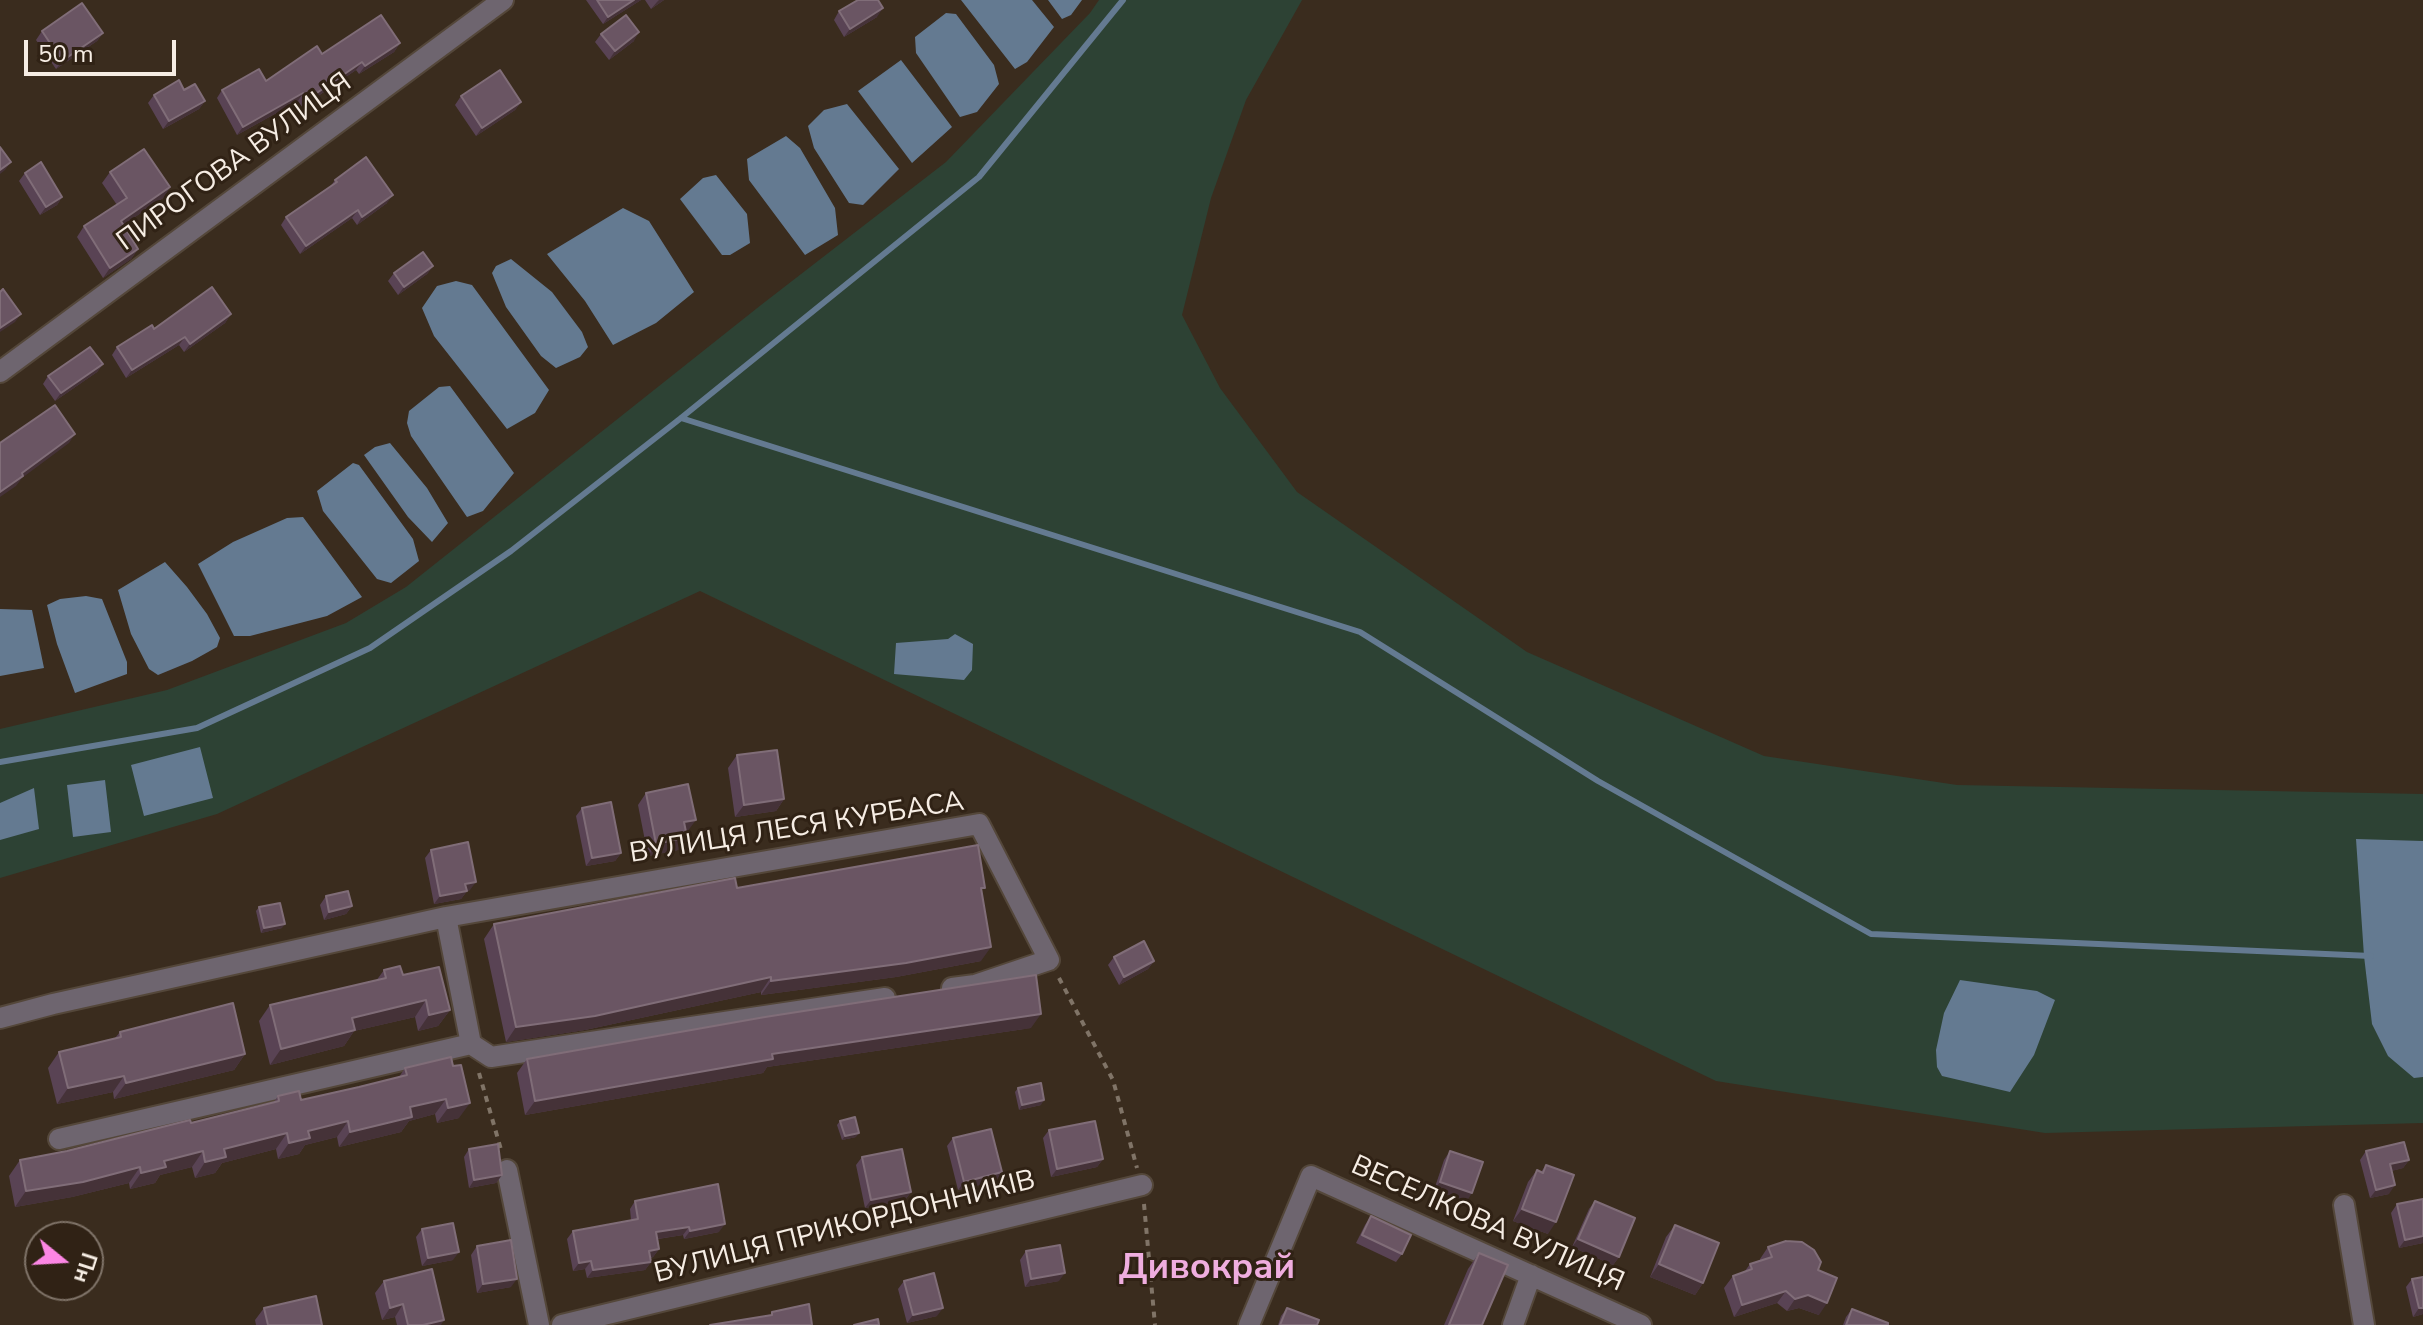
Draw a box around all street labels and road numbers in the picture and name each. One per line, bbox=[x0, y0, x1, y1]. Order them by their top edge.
street label: ПИРОГОВА ВУЛИЦЯ bbox=[111, 67, 359, 259]
street label: ВУЛИЦЯ ЛЕСЯ КУРБАСА bbox=[627, 786, 967, 872]
street label: ВЕСЕЛКОВА ВУЛИЦЯ bbox=[1345, 1150, 1629, 1300]
street label: ВУЛИЦЯ ПРИКОРДОННИКІВ bbox=[651, 1164, 1039, 1292]

